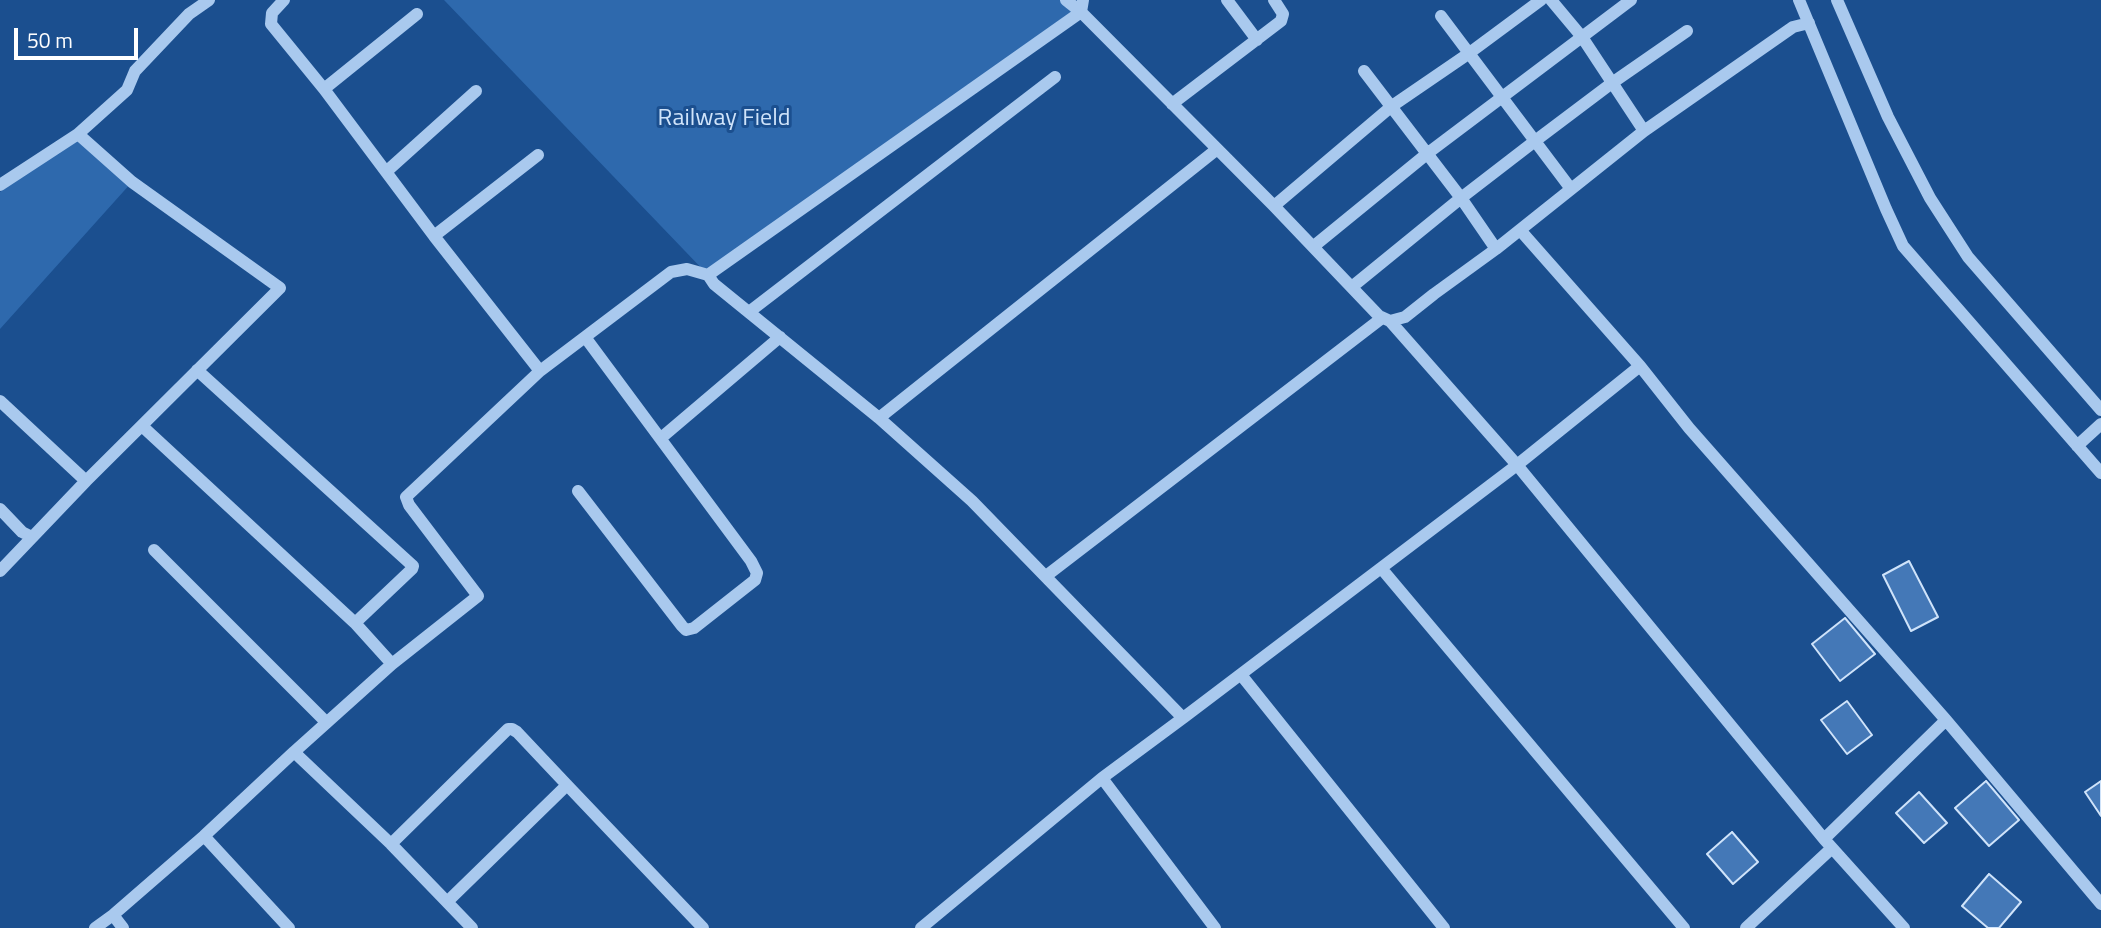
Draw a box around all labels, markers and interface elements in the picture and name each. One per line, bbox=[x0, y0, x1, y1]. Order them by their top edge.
scale bar bbox=[18, 14, 142, 58]
text: 50 m bbox=[27, 24, 73, 56]
park label: Railway Field bbox=[658, 105, 790, 133]

